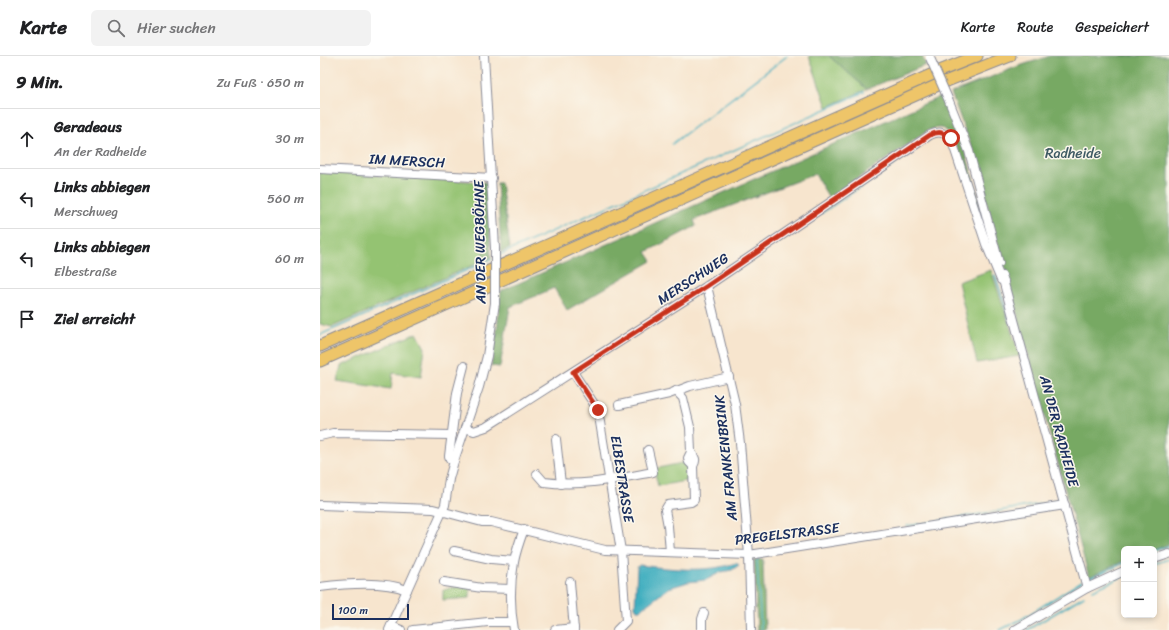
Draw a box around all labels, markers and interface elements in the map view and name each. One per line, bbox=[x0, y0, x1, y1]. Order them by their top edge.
search box bbox=[91, 10, 371, 46]
text: Karte bbox=[20, 11, 67, 44]
text: Hier suchen bbox=[137, 15, 216, 41]
text: Karte bbox=[961, 15, 995, 40]
text: Route bbox=[1017, 15, 1053, 40]
text: Gespeichert bbox=[1075, 15, 1149, 40]
icon: search bbox=[105, 17, 127, 39]
text: 9 Min. bbox=[16, 67, 64, 97]
text: Zu Fuß · 650 m bbox=[216, 71, 304, 94]
text: Geradeaus bbox=[54, 114, 122, 140]
text: 30 m bbox=[275, 127, 304, 150]
icon: ahead bbox=[16, 128, 38, 150]
route start bbox=[942, 129, 960, 147]
text: An der Radheide bbox=[54, 140, 147, 163]
park label: Radheide bbox=[1045, 141, 1101, 166]
street label: IM MERSCH bbox=[367, 146, 446, 175]
text: Links abbiegen bbox=[54, 174, 150, 200]
street label: AN DER WEGBÖHNE bbox=[466, 179, 494, 305]
text: 560 m bbox=[267, 187, 304, 210]
icon: left bbox=[16, 188, 38, 210]
text: Merschweg bbox=[54, 200, 118, 223]
text: Links abbiegen bbox=[54, 234, 150, 260]
street label: MERSCHWEG bbox=[652, 246, 734, 312]
text: 60 m bbox=[275, 247, 304, 270]
icon: left bbox=[16, 248, 38, 270]
text: Elbestraße bbox=[54, 260, 117, 283]
text: Ziel erreicht bbox=[54, 306, 135, 332]
icon: arrive bbox=[16, 308, 38, 330]
street label: AN DER RADHEIDE bbox=[1032, 371, 1086, 491]
street label: AM FRANKENBRINK bbox=[707, 392, 745, 523]
route end bbox=[589, 401, 607, 419]
street label: ELBESTRASSE bbox=[603, 434, 641, 526]
street label: PREGELSTRASSE bbox=[733, 515, 842, 553]
map controls bbox=[1121, 546, 1157, 618]
button: + bbox=[1121, 546, 1157, 582]
button: − bbox=[1121, 582, 1157, 618]
text: 100 m bbox=[338, 601, 368, 620]
scale bar bbox=[332, 602, 409, 621]

